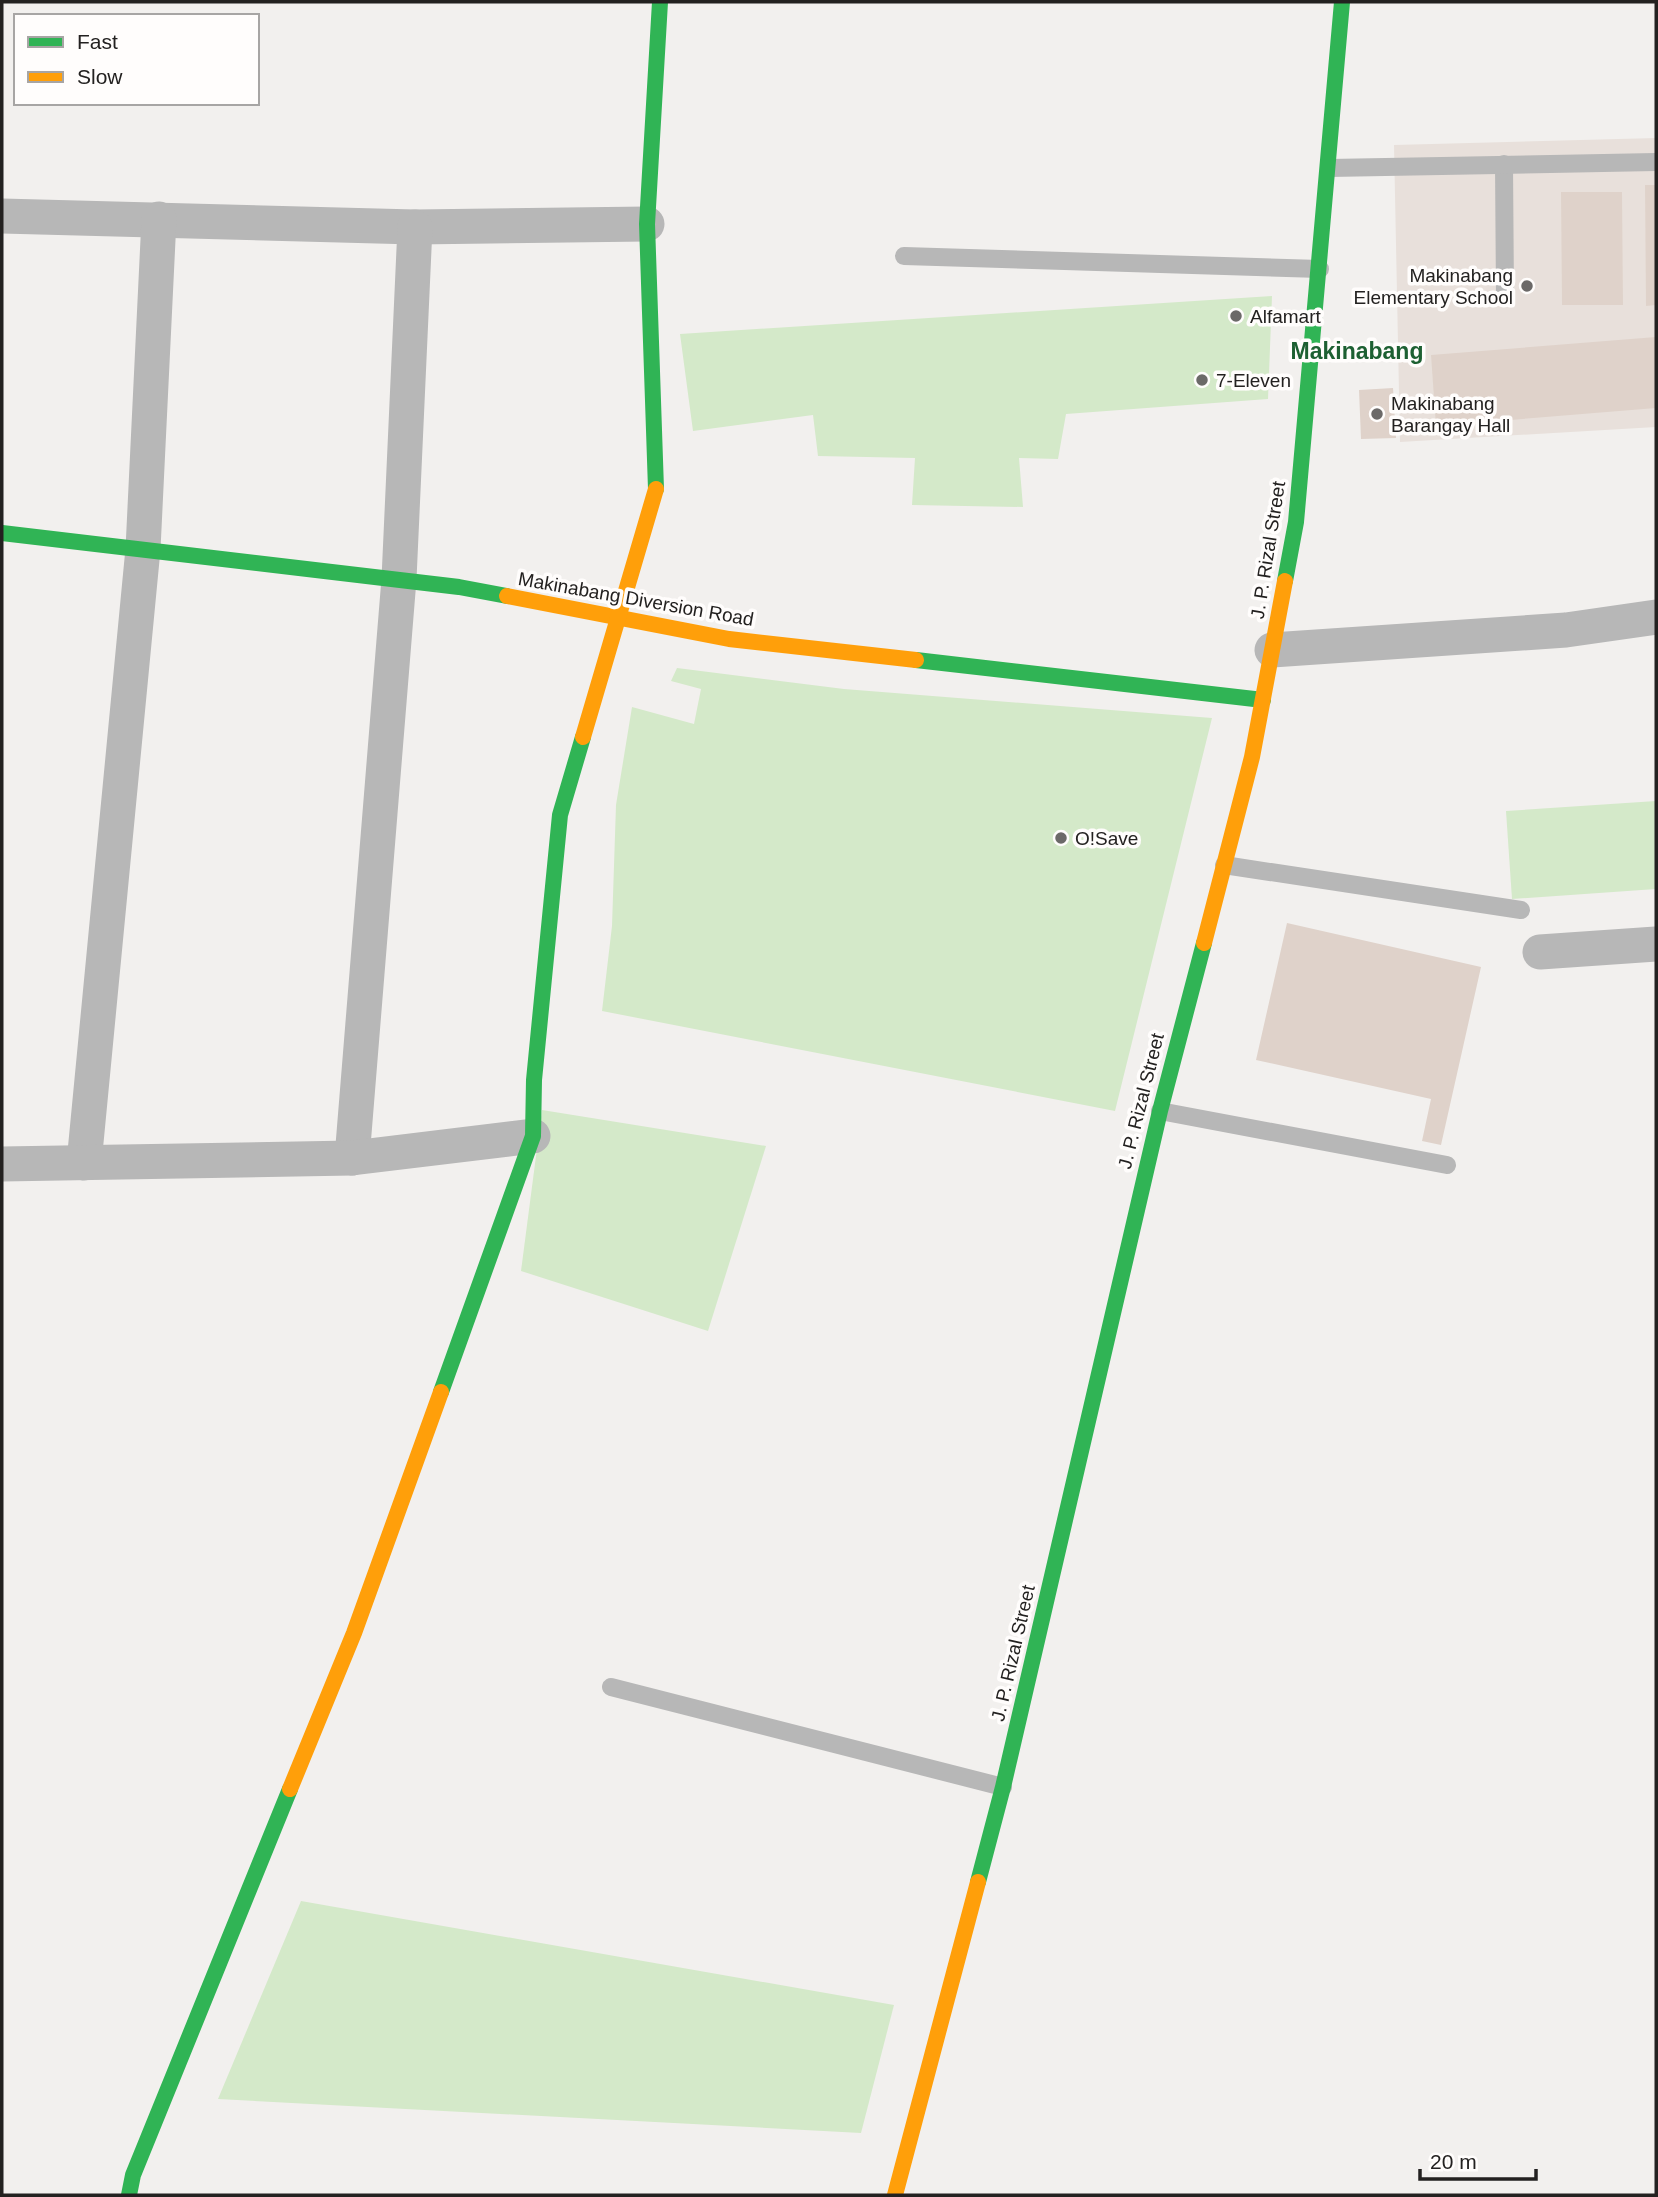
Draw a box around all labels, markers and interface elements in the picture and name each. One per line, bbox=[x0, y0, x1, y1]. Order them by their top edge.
legend bbox=[14, 14, 259, 105]
text: Fast bbox=[77, 30, 118, 53]
text: Slow bbox=[77, 65, 123, 88]
place label: Makinabang Elementary School bbox=[1354, 265, 1513, 308]
marker: Makinabang Elementary School bbox=[1519, 278, 1535, 294]
place label: Alfamart bbox=[1250, 306, 1321, 327]
marker: Alfamart bbox=[1228, 308, 1244, 324]
district label: Makinabang bbox=[1291, 338, 1423, 364]
place label: 7-Eleven bbox=[1216, 370, 1291, 391]
marker: 7-Eleven bbox=[1194, 372, 1210, 388]
place label: Makinabang Barangay Hall bbox=[1391, 393, 1510, 436]
marker: Makinabang Barangay Hall bbox=[1369, 406, 1385, 422]
street label: J. P. Rizal Street bbox=[1247, 479, 1289, 620]
street label: Makinabang Diversion Road bbox=[517, 568, 755, 630]
place label: O!Save bbox=[1075, 828, 1138, 849]
marker: O!Save bbox=[1053, 830, 1069, 846]
street label: J. P. Rizal Street bbox=[1114, 1030, 1168, 1171]
street label: J. P. Rizal Street bbox=[987, 1582, 1039, 1723]
scale bar bbox=[1420, 2138, 1536, 2182]
text: 20 m bbox=[1430, 2150, 1477, 2173]

